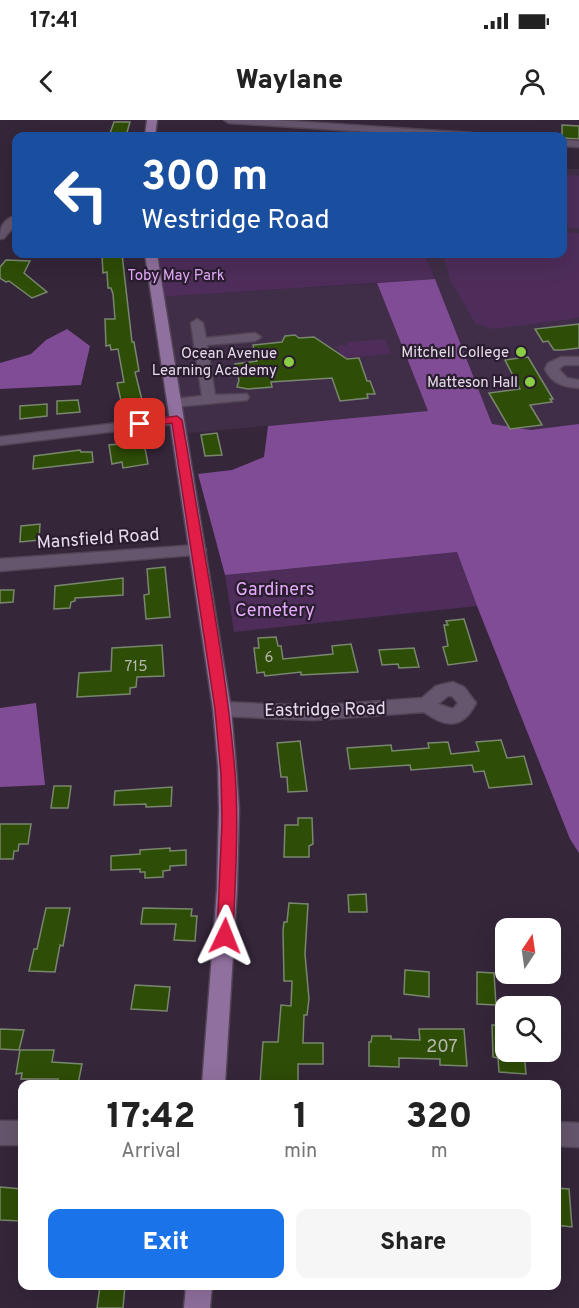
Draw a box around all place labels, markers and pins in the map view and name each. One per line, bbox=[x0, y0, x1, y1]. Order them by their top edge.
place label: Mitchell College bbox=[401, 344, 509, 363]
place label: Ocean Avenue Learning Academy bbox=[152, 345, 277, 381]
marker: Mitchell College bbox=[514, 345, 528, 359]
marker: Ocean Avenue Learning Academy bbox=[282, 355, 296, 369]
place label: Matteson Hall bbox=[427, 374, 518, 393]
marker: Matteson Hall bbox=[523, 375, 537, 389]
pin bbox=[114, 398, 165, 449]

